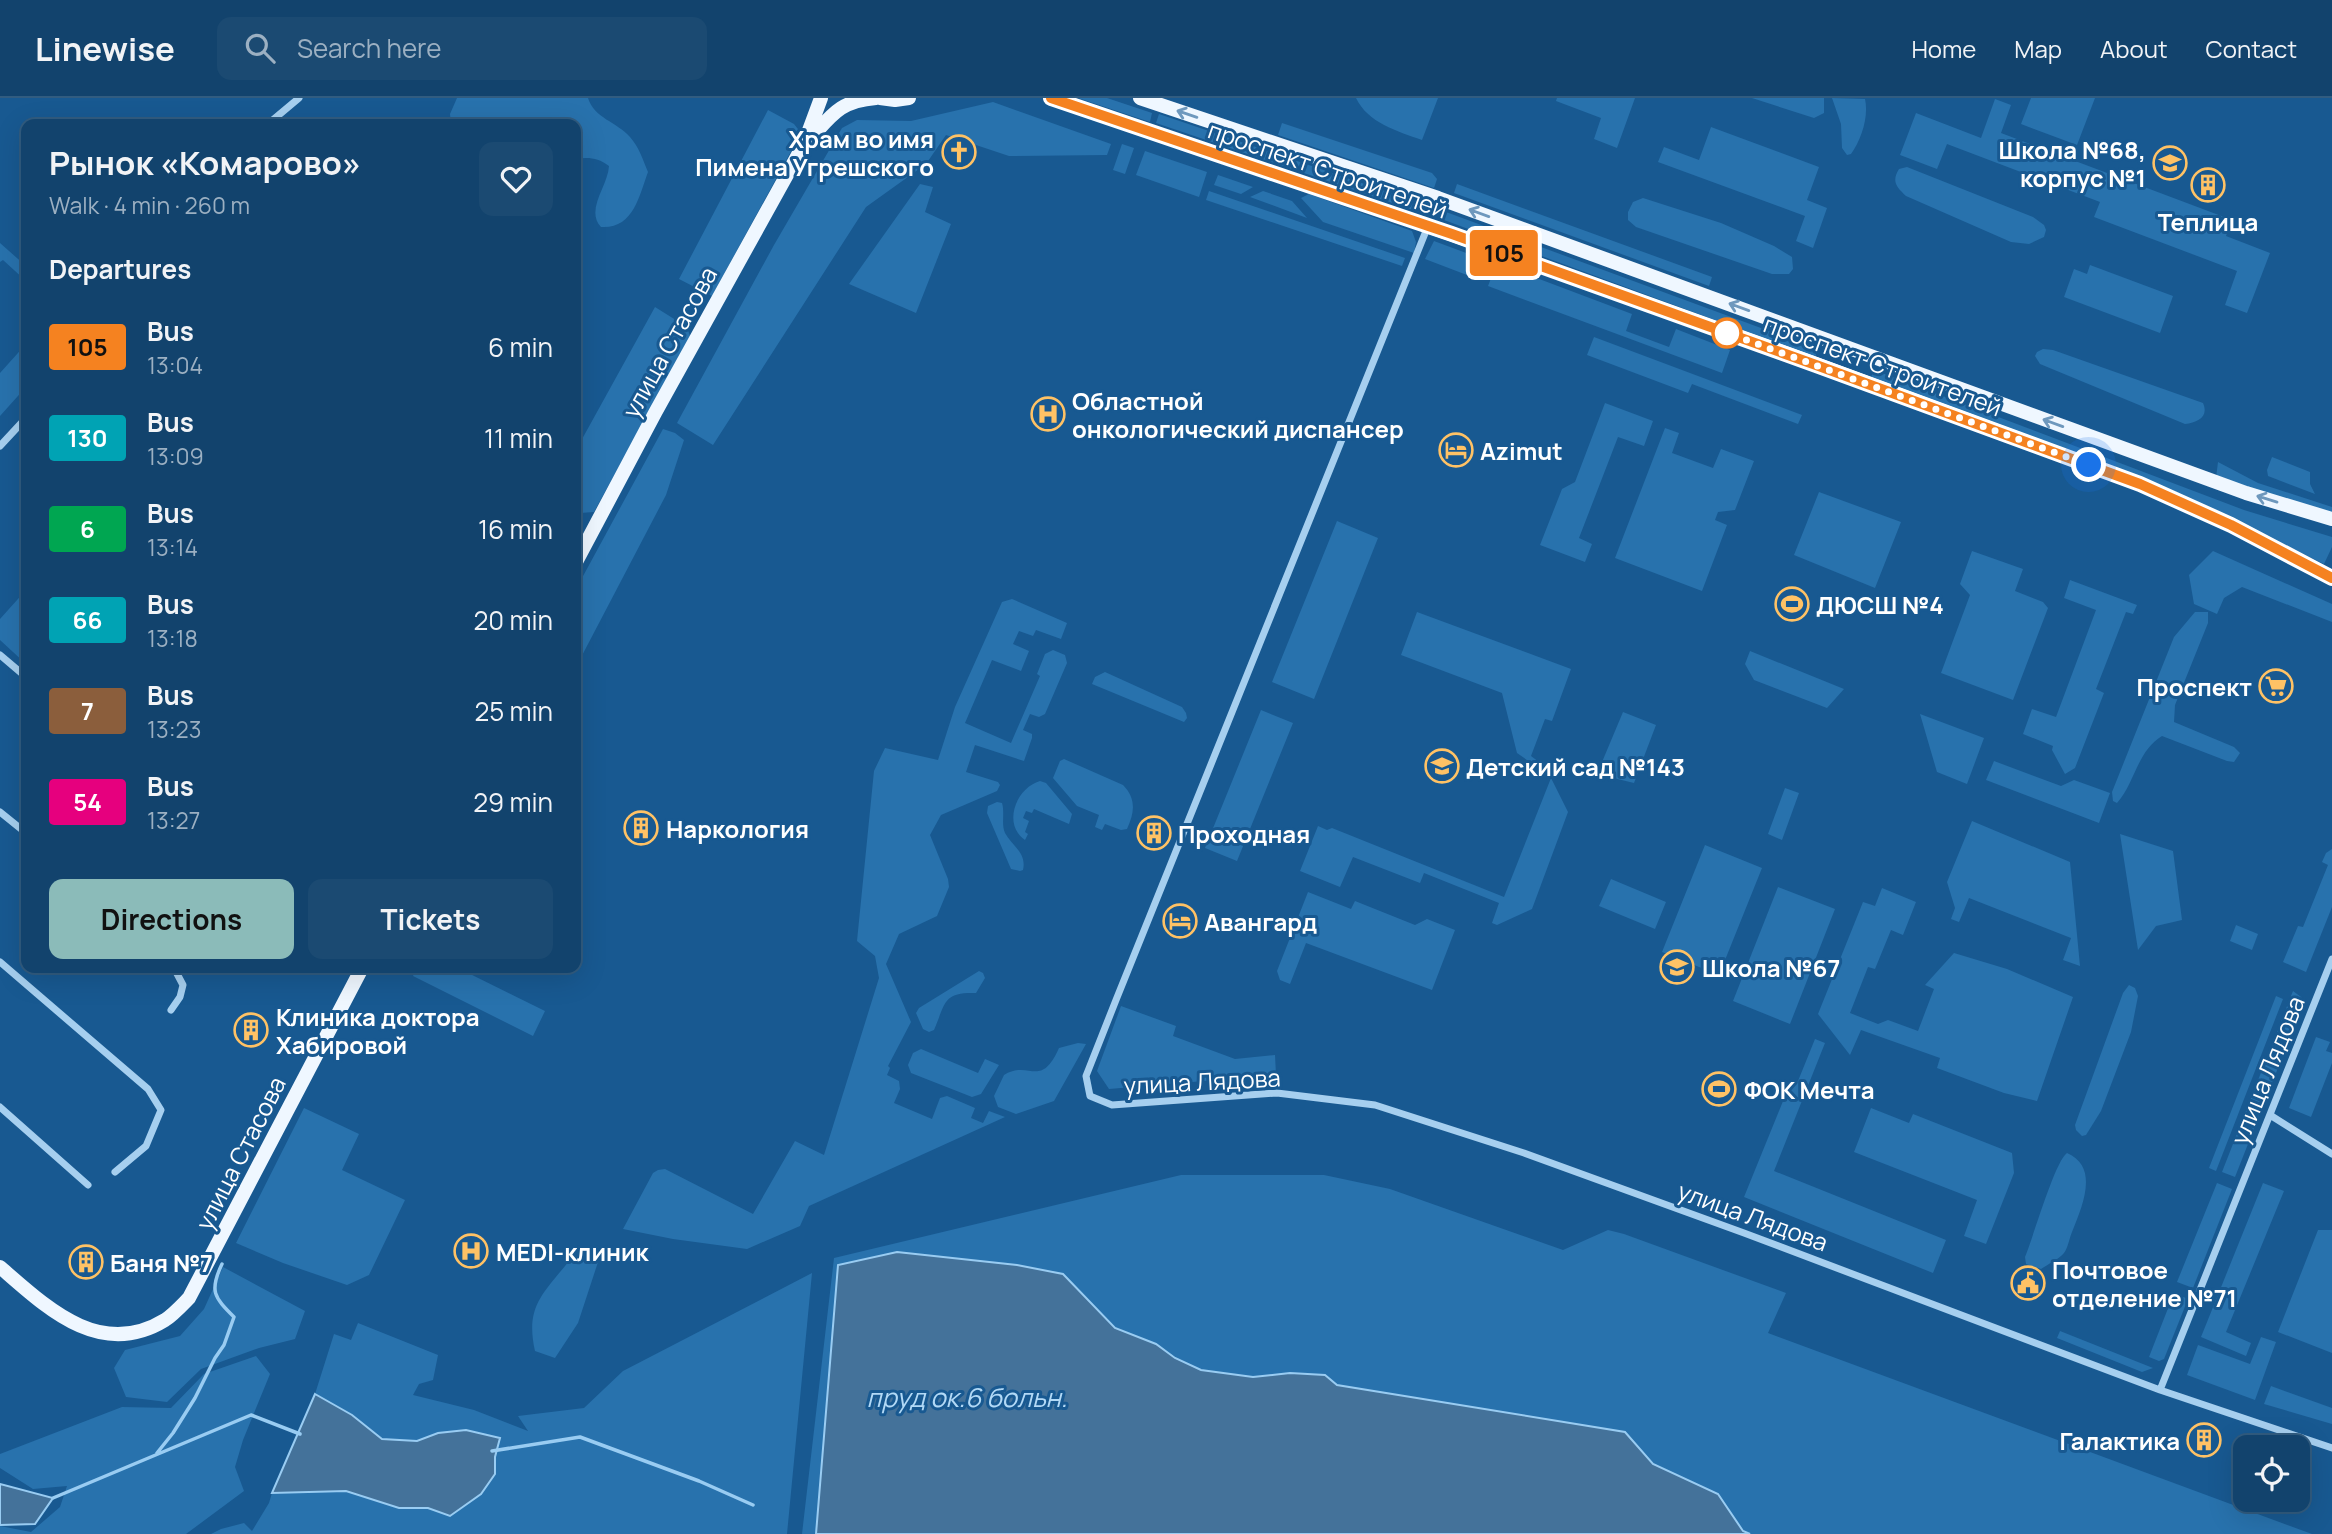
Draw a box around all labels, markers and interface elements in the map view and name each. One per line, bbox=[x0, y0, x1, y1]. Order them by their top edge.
search box bbox=[217, 17, 707, 80]
text: Linewise bbox=[35, 26, 175, 71]
icon: search bbox=[241, 29, 279, 67]
text: Search here bbox=[297, 30, 441, 66]
text: Home bbox=[1911, 32, 1976, 65]
text: Map bbox=[2014, 32, 2062, 65]
text: About bbox=[2100, 32, 2168, 65]
text: Contact bbox=[2206, 32, 2297, 65]
one-way arrow bbox=[1177, 107, 1199, 119]
street label: проспект Строителей bbox=[1204, 113, 1452, 225]
place label: Храм во имя Пимена Угрешского bbox=[695, 122, 934, 183]
church icon: Храм во имя Пимена Угрешского bbox=[940, 133, 978, 171]
place label: Школа №68, корпус №1 bbox=[1999, 133, 2146, 194]
text: Рынок «Комарово» bbox=[49, 140, 361, 185]
button: heart bbox=[479, 142, 553, 216]
school or university icon: Школа №68, корпус №1 bbox=[2151, 144, 2189, 182]
building icon: Теплица bbox=[2189, 166, 2227, 204]
text: Walk · 4 min · 260 m bbox=[49, 189, 250, 221]
place label: Теплица bbox=[2158, 205, 2258, 238]
one-way arrow bbox=[1468, 206, 1490, 218]
line badge: 105 bbox=[1464, 230, 1544, 276]
text: 105 bbox=[1484, 236, 1524, 269]
text: Departures bbox=[49, 251, 191, 287]
street label: улица Стасова bbox=[614, 260, 724, 424]
one-way arrow bbox=[1729, 300, 1751, 312]
street label: проспект Строителей bbox=[1759, 307, 2007, 423]
text: Bus bbox=[147, 313, 194, 349]
unlabelled marker bbox=[1712, 318, 1742, 348]
text: 6 min bbox=[488, 329, 553, 365]
text: 105 bbox=[67, 330, 108, 363]
text: 13:04 bbox=[147, 349, 203, 381]
place label: Областной онкологический диспансер bbox=[1072, 384, 1404, 445]
hospital icon: Областной онкологический диспансер bbox=[1029, 395, 1067, 433]
text: Bus bbox=[147, 404, 194, 440]
one-way arrow bbox=[2042, 416, 2064, 428]
text: 11 min bbox=[484, 420, 553, 456]
text: 130 bbox=[67, 421, 108, 454]
hotel icon: Azimut bbox=[1437, 431, 1475, 469]
place label: Azimut bbox=[1480, 434, 1563, 467]
text: 13:09 bbox=[147, 440, 204, 472]
your location bbox=[2071, 447, 2106, 482]
one-way arrow bbox=[2256, 492, 2278, 505]
text: Bus bbox=[147, 495, 194, 531]
text: 16 min bbox=[478, 511, 553, 547]
text: 6 bbox=[80, 512, 95, 545]
text: 13:14 bbox=[147, 531, 198, 563]
sports icon: ДЮСШ №4 bbox=[1773, 585, 1811, 623]
text: Bus bbox=[147, 586, 194, 622]
place label: ДЮСШ №4 bbox=[1816, 588, 1944, 621]
text: 20 min bbox=[474, 602, 553, 638]
text: 66 bbox=[73, 603, 102, 636]
text: 13:18 bbox=[147, 622, 198, 654]
supermarket icon: Проспект bbox=[2257, 667, 2295, 705]
place label: Проспект bbox=[2136, 670, 2252, 703]
text: Bus bbox=[147, 677, 194, 713]
text: 25 min bbox=[474, 693, 553, 729]
text: 7 bbox=[81, 694, 94, 727]
text: 13:23 bbox=[147, 713, 201, 745]
school or university icon: Детский сад №143 bbox=[1423, 747, 1461, 785]
place label: Детский сад №143 bbox=[1466, 750, 1685, 783]
text: Bus bbox=[147, 768, 194, 804]
text: 29 min bbox=[473, 784, 553, 820]
text: 54 bbox=[73, 785, 102, 818]
text: 13:27 bbox=[147, 804, 200, 836]
building icon: Наркология bbox=[622, 809, 660, 847]
place label: Наркология bbox=[666, 812, 809, 845]
building icon: Проходная bbox=[1135, 814, 1173, 852]
place label: Проходная bbox=[1178, 817, 1310, 850]
button: Directions bbox=[49, 879, 294, 959]
button: Tickets bbox=[308, 879, 553, 959]
hotel icon: Авангард bbox=[1161, 902, 1199, 940]
place label: Авангард bbox=[1204, 905, 1317, 938]
school or university icon: Школа №67 bbox=[1658, 948, 1696, 986]
place label: Школа №67 bbox=[1702, 951, 1840, 984]
street label: улица Лядова bbox=[2222, 991, 2312, 1149]
place label: Клиника доктора Хабировой bbox=[276, 1000, 480, 1061]
building icon: Клиника доктора Хабировой bbox=[232, 1011, 270, 1049]
street label: улица Лядова bbox=[1123, 1060, 1281, 1102]
sports icon: ФОК Мечта bbox=[1700, 1070, 1738, 1108]
street label: улица Стасова bbox=[187, 1071, 293, 1235]
place label: ФОК Мечта bbox=[1744, 1073, 1875, 1106]
street label: улица Лядова bbox=[1673, 1174, 1833, 1258]
hospital icon: MEDI-клиник bbox=[452, 1232, 490, 1270]
place label: MEDI-клиник bbox=[496, 1235, 650, 1268]
building icon: Баня №7 bbox=[67, 1243, 105, 1281]
place label: Баня №7 bbox=[110, 1246, 213, 1279]
place label: Почтовое отделение №71 bbox=[2052, 1253, 2237, 1314]
public building icon: Почтовое отделение №71 bbox=[2009, 1264, 2047, 1302]
water label: пруд ок.6 больн. bbox=[867, 1379, 1067, 1415]
building icon: Галактика bbox=[2185, 1421, 2223, 1459]
place label: Галактика bbox=[2059, 1424, 2180, 1457]
map controls bbox=[2233, 1435, 2310, 1512]
button: locate bbox=[2233, 1435, 2310, 1512]

